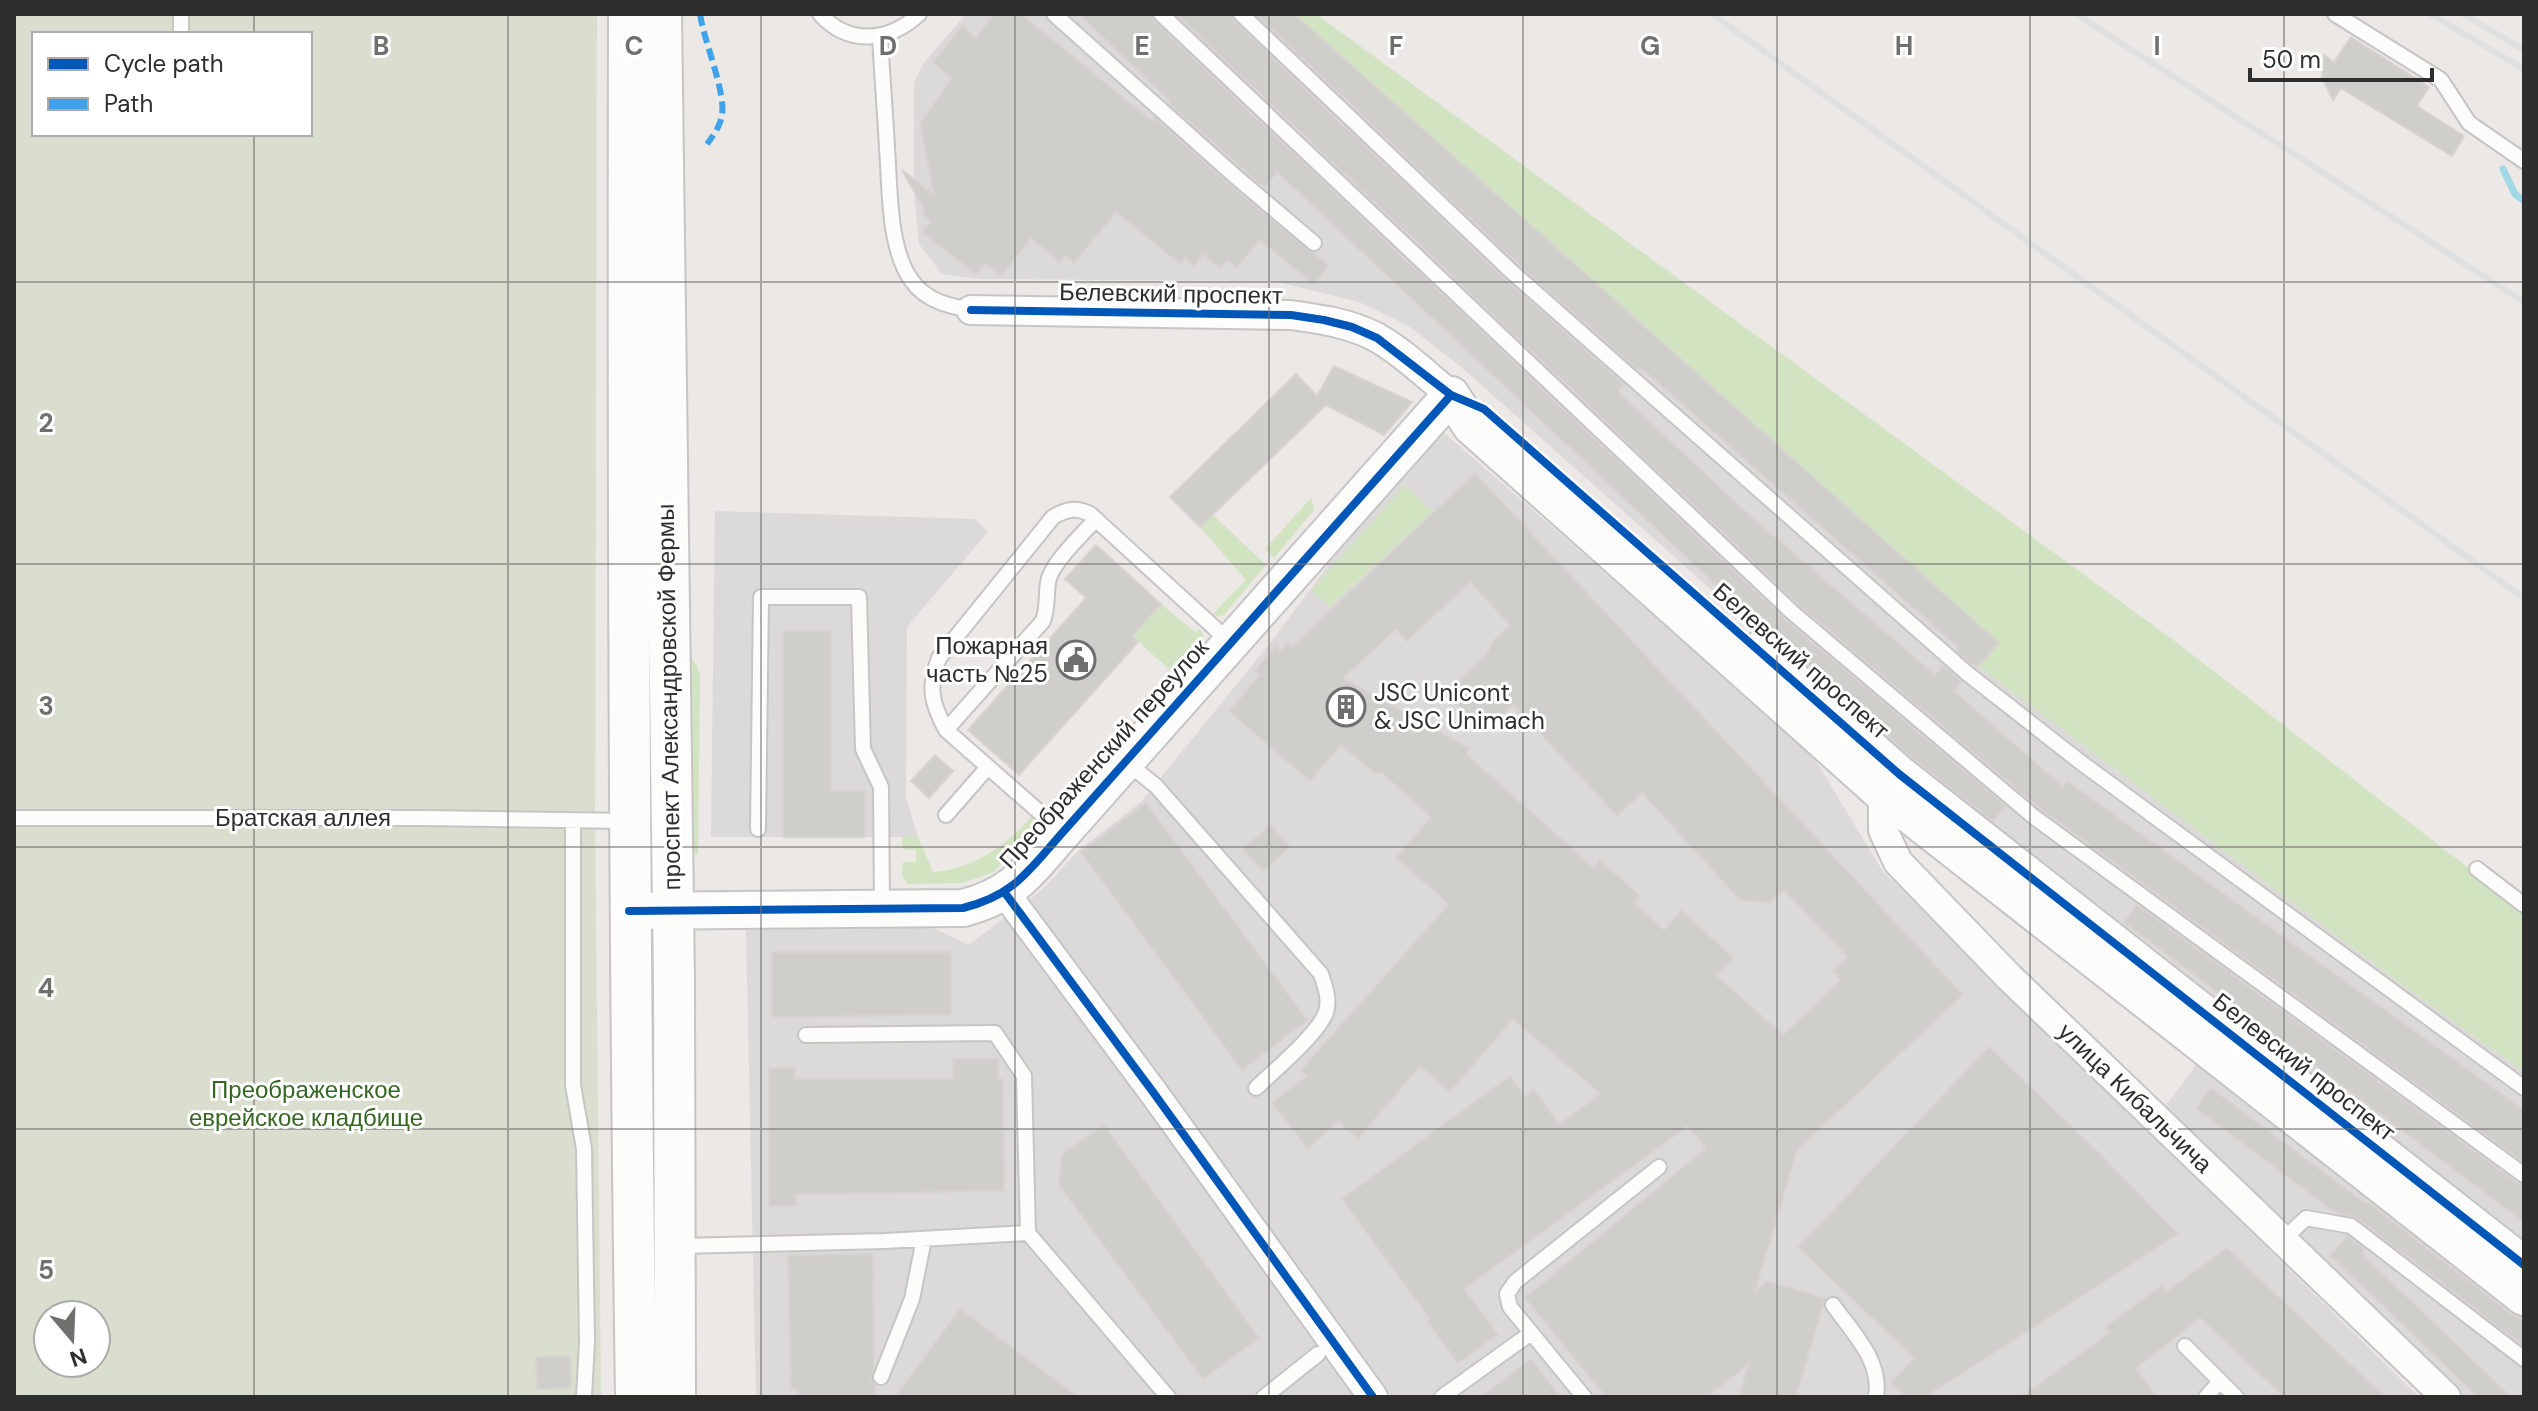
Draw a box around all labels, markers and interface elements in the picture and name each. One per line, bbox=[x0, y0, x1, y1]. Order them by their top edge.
text: B bbox=[373, 29, 389, 63]
text: C bbox=[624, 29, 644, 63]
text: D bbox=[879, 29, 897, 63]
text: E bbox=[1134, 29, 1150, 63]
text: F bbox=[1389, 29, 1403, 63]
text: G bbox=[1640, 29, 1660, 63]
text: H bbox=[1895, 29, 1913, 63]
text: I bbox=[2153, 29, 2161, 63]
legend bbox=[32, 32, 312, 136]
scale bar bbox=[2250, 32, 2432, 82]
text: 50 m bbox=[2262, 44, 2321, 75]
text: Cycle path bbox=[104, 48, 223, 79]
text: Path bbox=[104, 88, 153, 119]
street label: Белевский проспект bbox=[1059, 276, 1283, 311]
text: 2 bbox=[38, 406, 54, 440]
street label: проспект Александровской Фермы bbox=[650, 503, 687, 891]
street label: Белевский проспект bbox=[1707, 576, 1896, 746]
place label: Пожарная часть №25 bbox=[926, 630, 1048, 689]
street label: Преображенский переулок bbox=[992, 632, 1215, 875]
public building icon: Пожарная часть №25 bbox=[1055, 639, 1097, 681]
place label: JSC Unicont & JSC Unimach bbox=[1374, 677, 1545, 736]
building icon: JSC Unicont & JSC Unimach bbox=[1325, 686, 1367, 728]
text: 3 bbox=[38, 689, 54, 723]
street label: Братская аллея bbox=[215, 802, 391, 833]
text: 4 bbox=[38, 971, 54, 1005]
street label: Белевский проспект bbox=[2207, 986, 2402, 1148]
street label: улица Кибальчича bbox=[2052, 1016, 2220, 1180]
park label: Преображенское еврейское кладбище bbox=[189, 1074, 423, 1133]
text: 5 bbox=[38, 1253, 54, 1287]
north arrow bbox=[32, 1299, 112, 1379]
text: N bbox=[66, 1341, 91, 1374]

